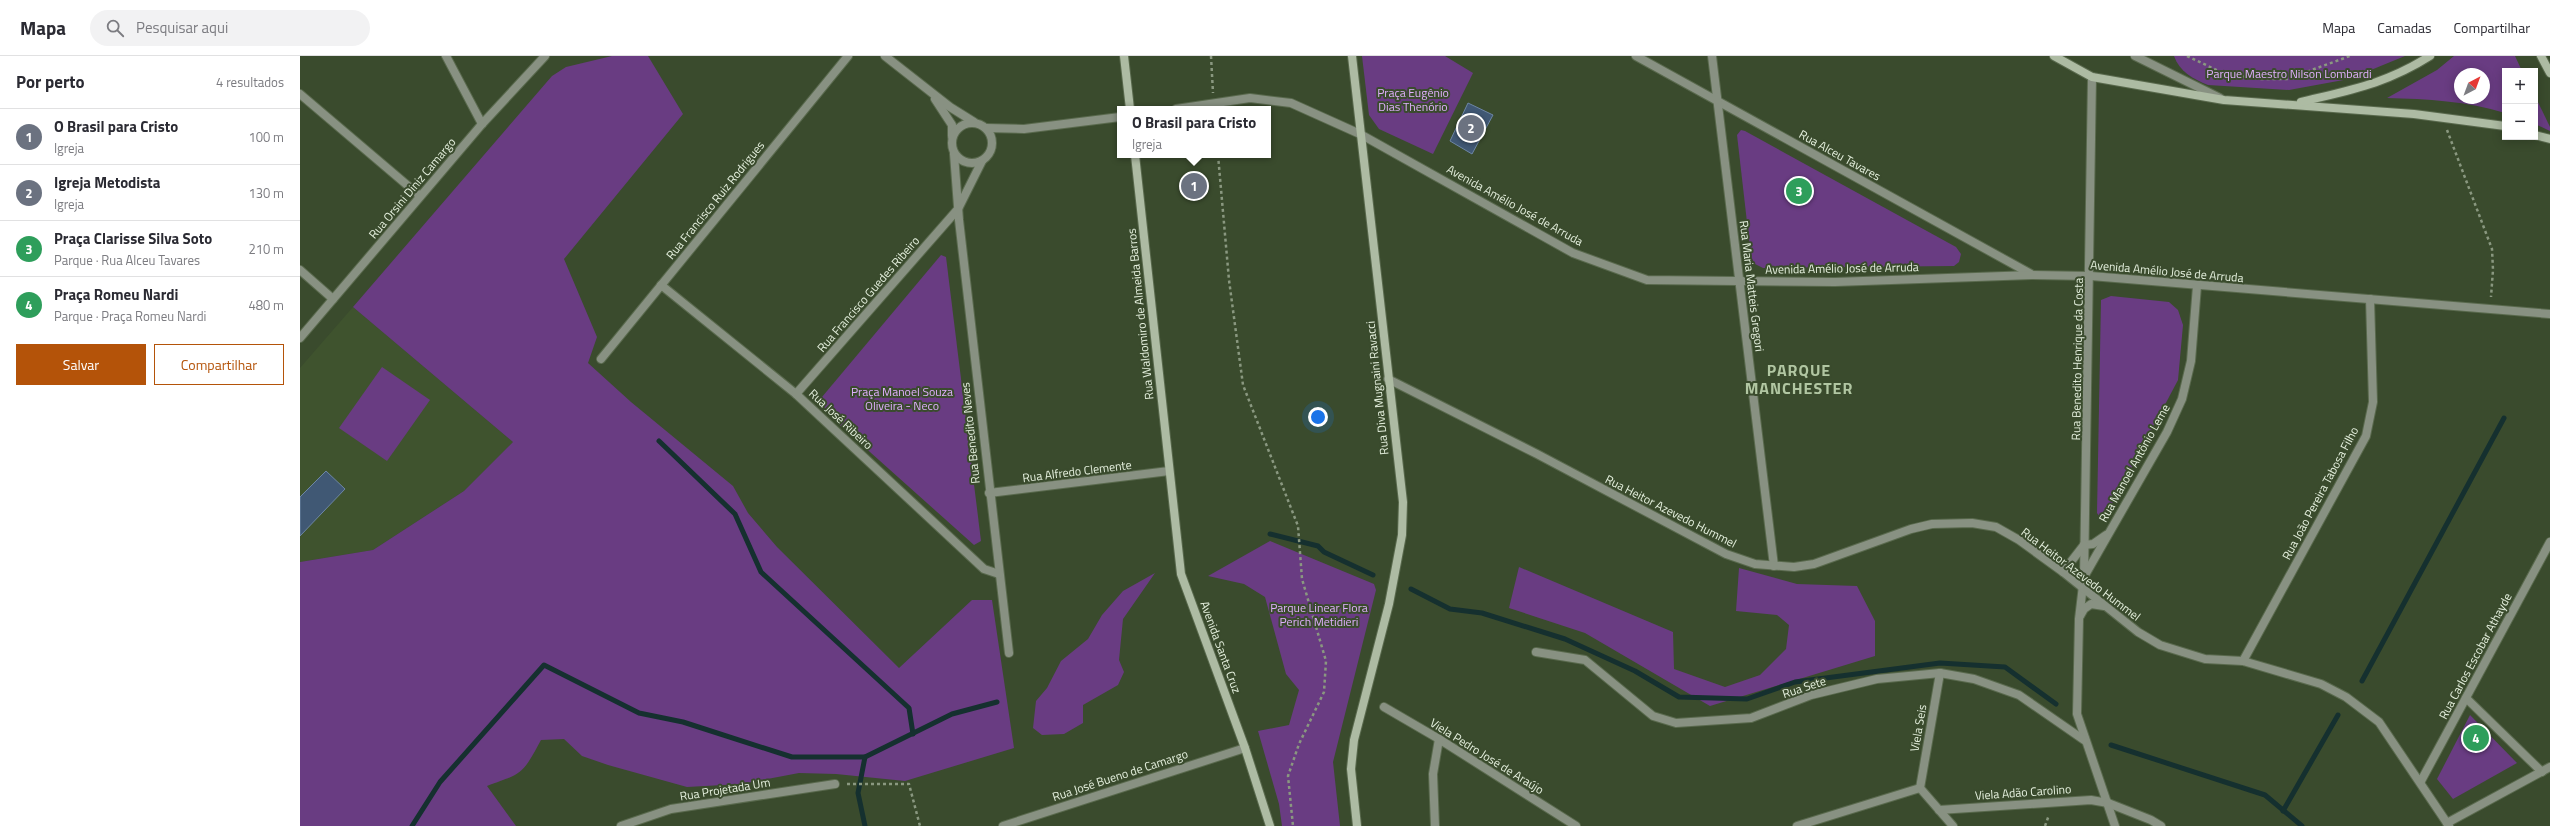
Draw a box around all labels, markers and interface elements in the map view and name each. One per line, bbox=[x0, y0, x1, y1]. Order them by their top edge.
search box bbox=[90, 10, 370, 46]
text: Mapa bbox=[20, 13, 66, 42]
text: Pesquisar aqui bbox=[136, 16, 228, 39]
icon: search bbox=[104, 17, 126, 39]
text: Mapa bbox=[2322, 17, 2355, 38]
text: Camadas bbox=[2377, 17, 2432, 38]
text: Compartilhar bbox=[2454, 17, 2530, 38]
park label: Parque Maestro Nilson Lombardi bbox=[2206, 64, 2372, 83]
north arrow bbox=[2454, 68, 2490, 104]
map controls bbox=[2502, 68, 2538, 140]
button: + bbox=[2502, 68, 2538, 104]
text: Por perto bbox=[16, 69, 85, 95]
text: 4 resultados bbox=[216, 72, 284, 92]
park label: Praça Eugênio Dias Thenório bbox=[1377, 83, 1449, 116]
button: − bbox=[2502, 104, 2538, 140]
popup bbox=[1117, 106, 1271, 158]
text: O Brasil para Cristo bbox=[1132, 111, 1256, 134]
pin: 2 bbox=[1458, 113, 1484, 143]
text: O Brasil para Cristo bbox=[54, 115, 178, 138]
street label: Rua Alceu Tavares bbox=[1796, 125, 1885, 186]
text: 1 bbox=[25, 127, 33, 147]
text: 100 m bbox=[248, 127, 284, 147]
street label: Rua Orsini Diniz Camargo bbox=[364, 133, 460, 243]
text: Igreja bbox=[1132, 134, 1162, 154]
street label: Rua Francisco Ruiz Rodrigues bbox=[661, 136, 769, 263]
text: Igreja bbox=[54, 138, 84, 158]
street label: Avenida Amélio José de Arruda bbox=[1443, 159, 1587, 251]
text: Igreja Metodista bbox=[54, 171, 160, 194]
pin: 1 bbox=[1181, 171, 1207, 201]
pin: 3 bbox=[1786, 176, 1812, 206]
text: 2 bbox=[25, 183, 33, 203]
text: 130 m bbox=[248, 183, 284, 203]
text: Igreja bbox=[54, 194, 84, 214]
street label: Rua Maria Matteis Gregori bbox=[1735, 219, 1769, 353]
text: Praça Clarisse Silva Soto bbox=[54, 227, 212, 250]
street label: Rua Waldomiro de Almeida Barros bbox=[1122, 227, 1158, 401]
street label: Rua Francisco Guedes Ribeiro bbox=[812, 232, 924, 356]
text: 3 bbox=[25, 239, 33, 259]
text: 210 m bbox=[248, 239, 284, 259]
text: Parque · Rua Alceu Tavares bbox=[54, 250, 200, 270]
street label: Avenida Amélio José de Arruda bbox=[2090, 255, 2244, 287]
street label: Avenida Amélio José de Arruda bbox=[1765, 257, 1919, 279]
street label: Rua Benedito Henrique da Costa bbox=[2066, 277, 2088, 441]
text: Praça Romeu Nardi bbox=[54, 283, 178, 306]
text: 4 bbox=[25, 295, 33, 315]
text: 480 m bbox=[248, 295, 284, 315]
text: Parque · Praça Romeu Nardi bbox=[54, 306, 206, 326]
street label: Rua Diva Mugnaini Ravacci bbox=[1361, 320, 1393, 456]
button: Salvar bbox=[16, 344, 146, 385]
button: Compartilhar bbox=[154, 344, 284, 385]
district label: PARQUE MANCHESTER bbox=[1745, 358, 1853, 400]
street label: Rua Benedito Neves bbox=[955, 381, 985, 485]
park label: Praça Manoel Souza Oliveira - Neco bbox=[851, 382, 953, 415]
street label: Rua José Ribeiro bbox=[805, 384, 877, 454]
street label: Rua Manoel Antônio Leme bbox=[2094, 400, 2174, 526]
your location bbox=[1308, 407, 1328, 427]
street label: Rua João Pereira Tabosa Filho bbox=[2277, 423, 2363, 563]
street label: Rua Alfredo Clemente bbox=[1021, 455, 1133, 487]
street label: Rua Heitor Azevedo Hummel bbox=[1602, 470, 1740, 552]
street label: Rua Heitor Azevedo Hummel bbox=[2017, 523, 2145, 625]
street label: Rua Carlos Escobar Athayde bbox=[2434, 589, 2516, 723]
street label: Avenida Santa Cruz bbox=[1195, 598, 1247, 696]
park label: Parque Linear Flora Perich Metidieri bbox=[1270, 598, 1368, 631]
street label: Rua Sete bbox=[1780, 671, 1828, 703]
street label: Viela Seis bbox=[1904, 702, 1932, 753]
street label: Viela Pedro José de Araújo bbox=[1426, 713, 1548, 799]
pin: 4 bbox=[2463, 723, 2489, 753]
street label: Rua José Bueno de Camargo bbox=[1050, 744, 1190, 806]
street label: Rua Projetada Um bbox=[678, 772, 772, 806]
street label: Viela Adão Carolino bbox=[1974, 779, 2072, 805]

